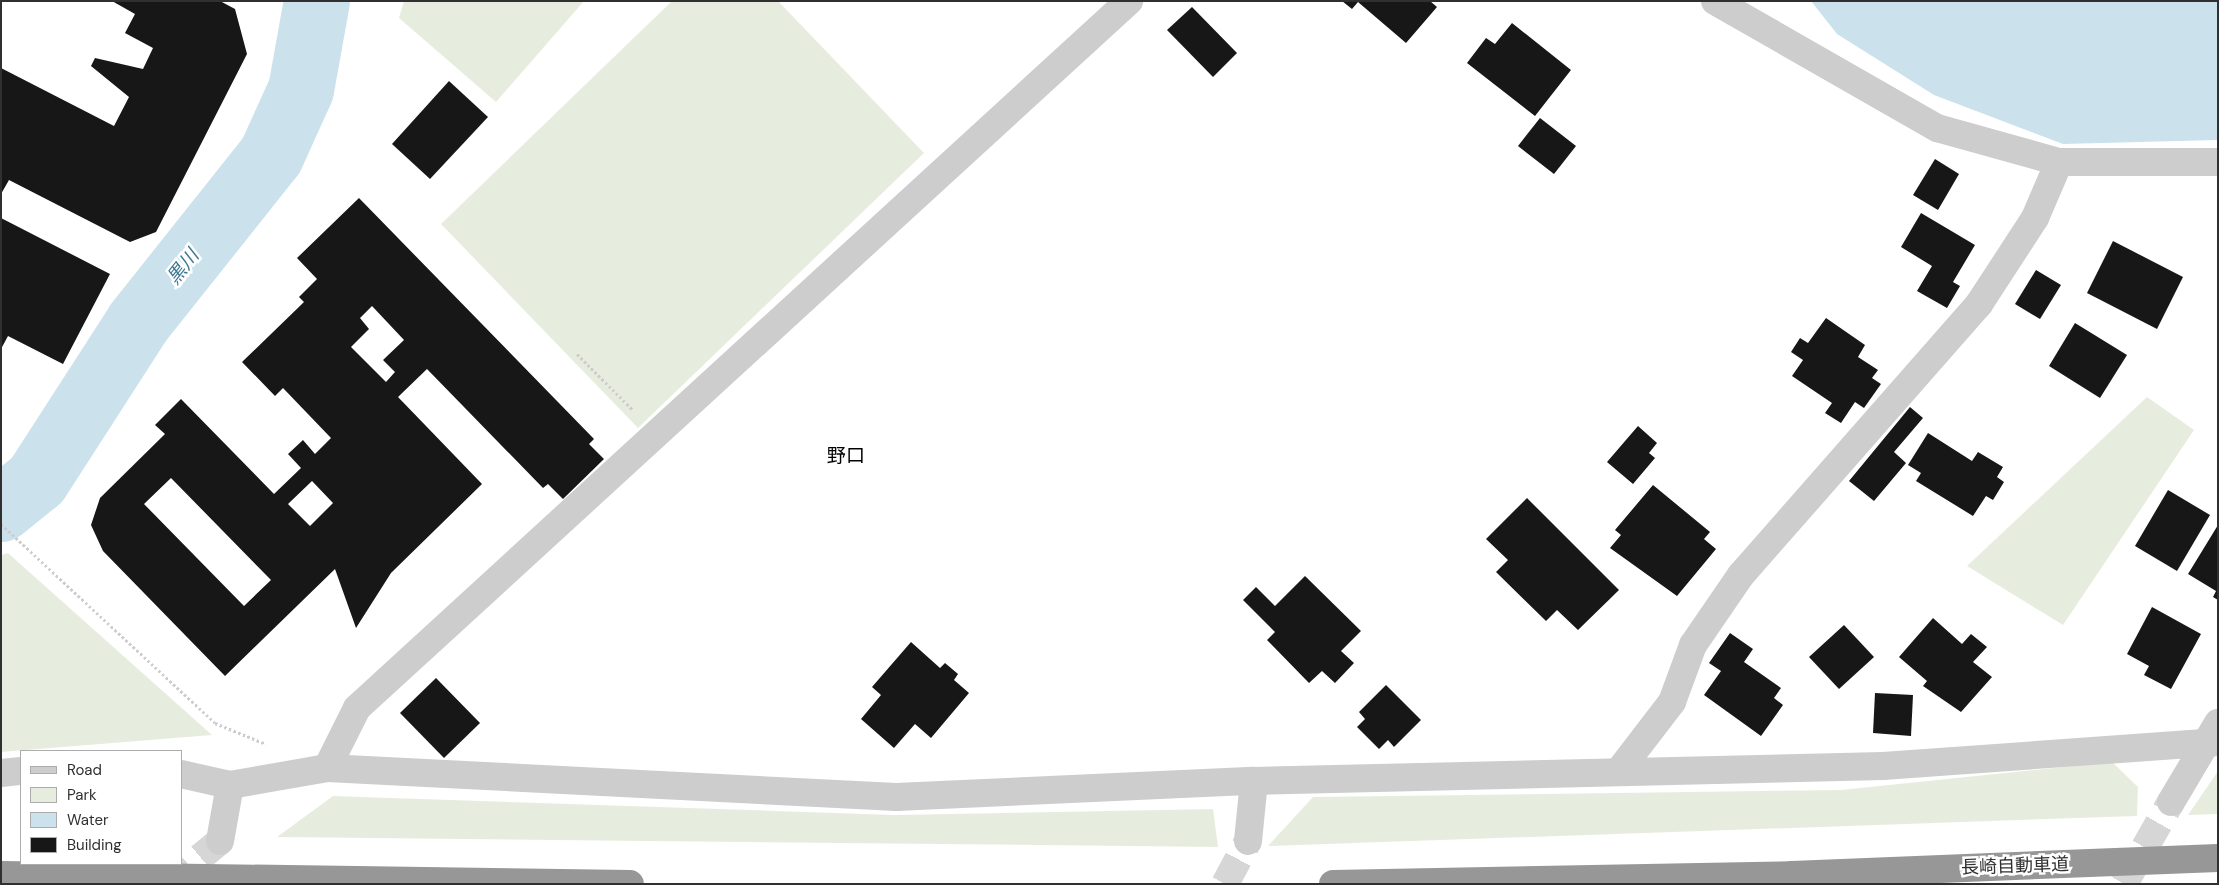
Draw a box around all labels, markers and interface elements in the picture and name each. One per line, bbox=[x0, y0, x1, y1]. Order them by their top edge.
water label: 黒川 bbox=[162, 245, 204, 289]
district label: 野口 bbox=[827, 445, 865, 467]
legend bbox=[20, 750, 182, 865]
text: Road bbox=[67, 760, 102, 780]
text: Park bbox=[67, 785, 97, 805]
text: Water bbox=[67, 810, 108, 830]
text: Building bbox=[67, 835, 122, 855]
street label: 長崎自動車道 bbox=[1961, 853, 2069, 879]

